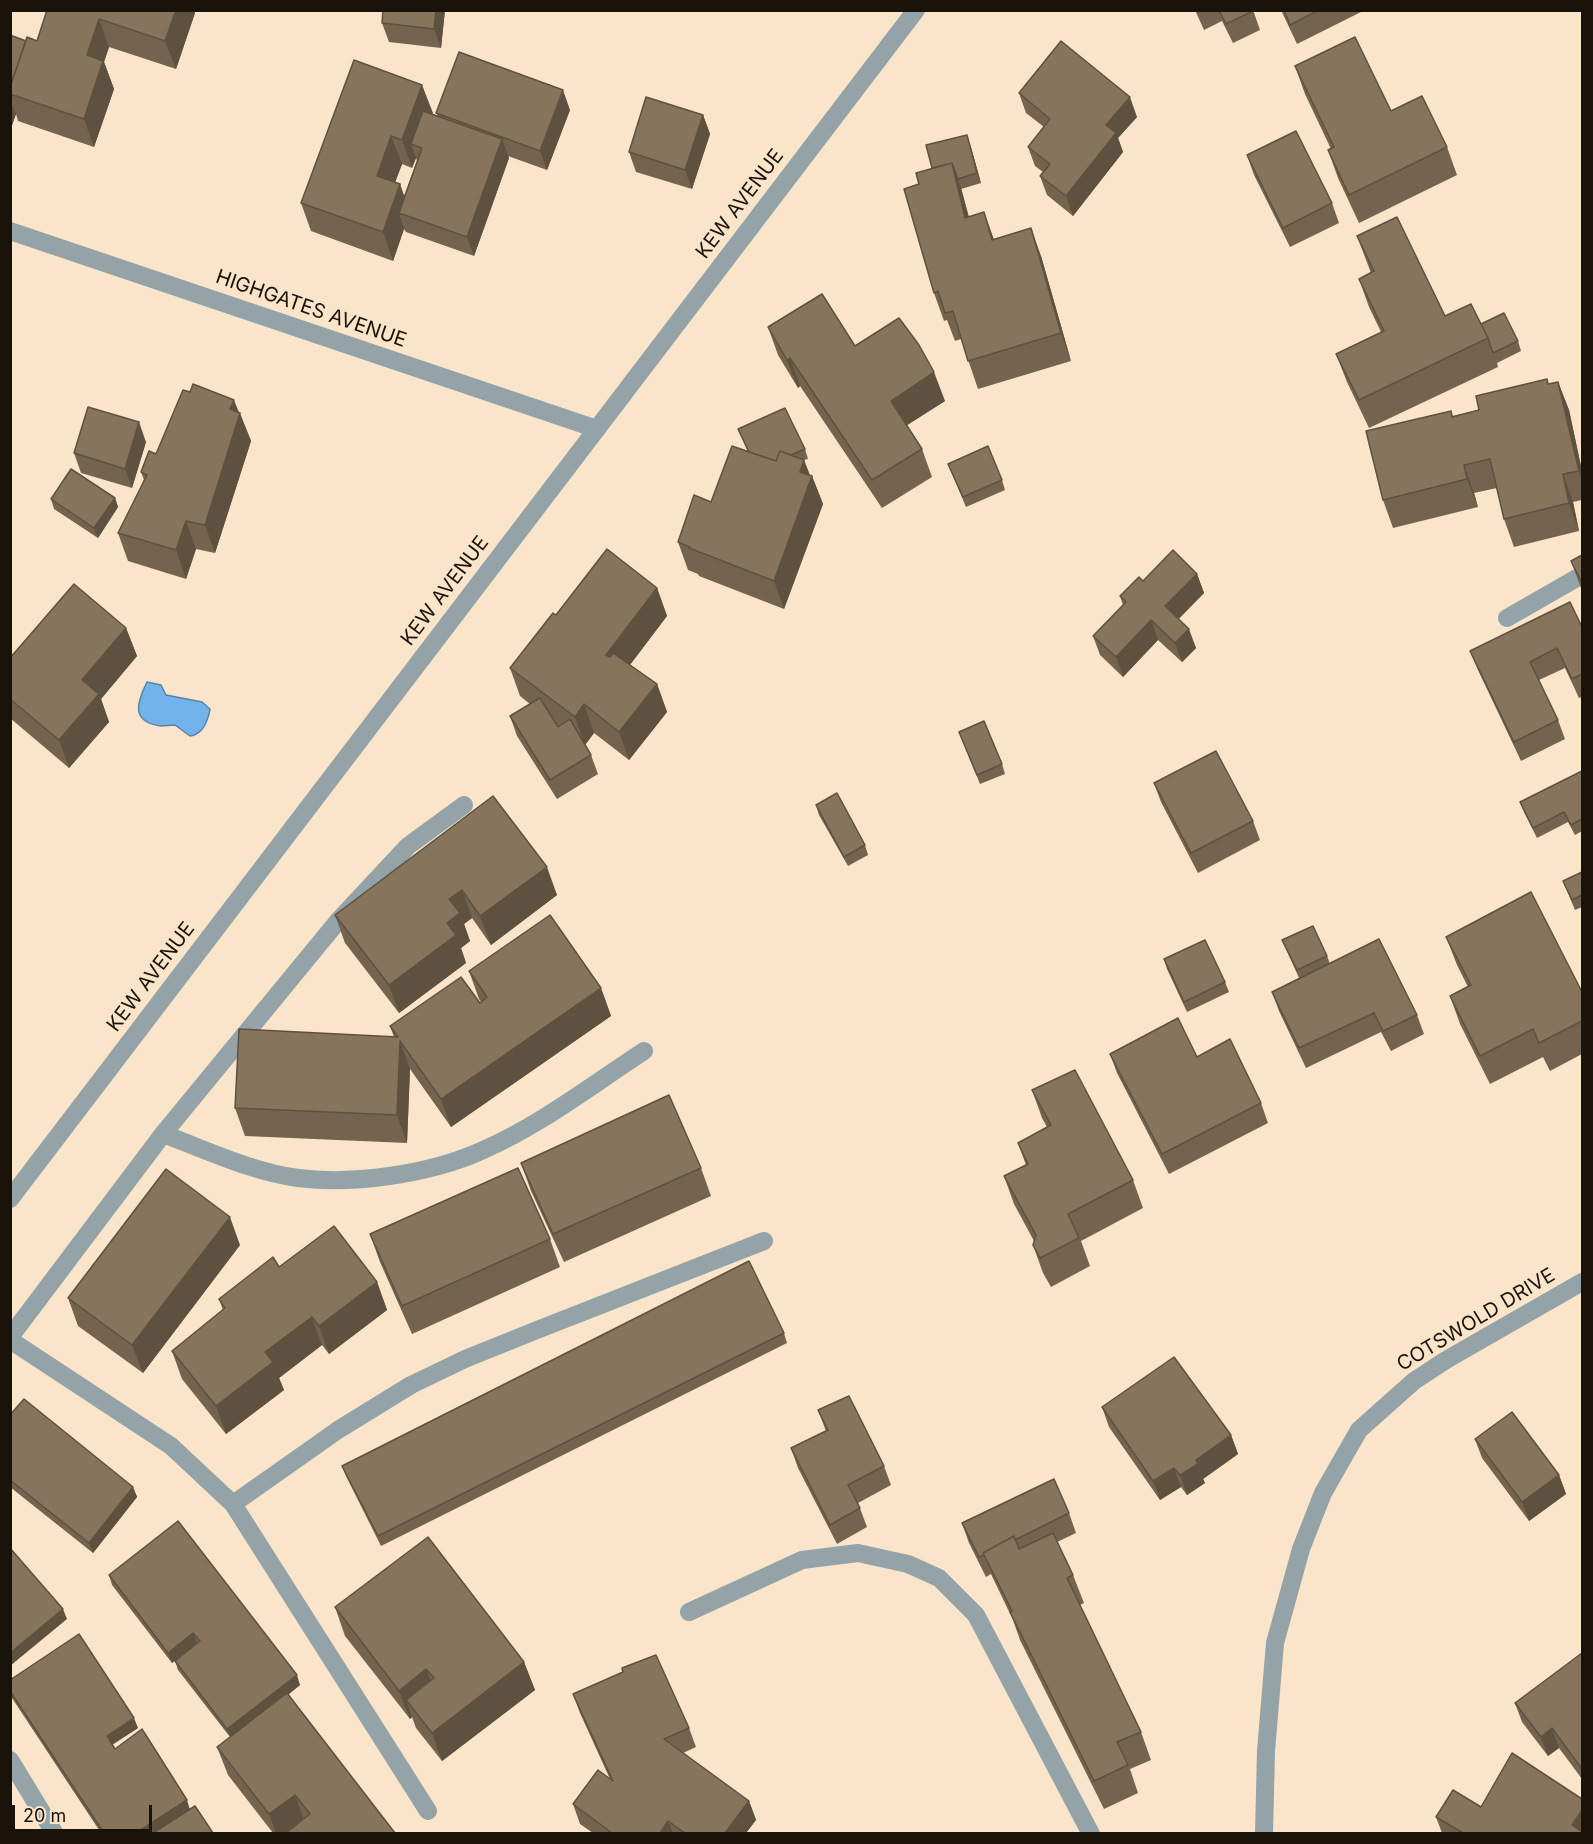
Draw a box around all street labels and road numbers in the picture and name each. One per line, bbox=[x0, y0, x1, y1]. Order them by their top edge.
street label: KEW AVENUE bbox=[691, 144, 789, 264]
street label: HIGHGATES AVENUE bbox=[212, 265, 410, 353]
street label: KEW AVENUE bbox=[396, 531, 494, 651]
street label: KEW AVENUE bbox=[102, 917, 200, 1037]
street label: COTSWOLD DRIVE bbox=[1393, 1263, 1559, 1377]

